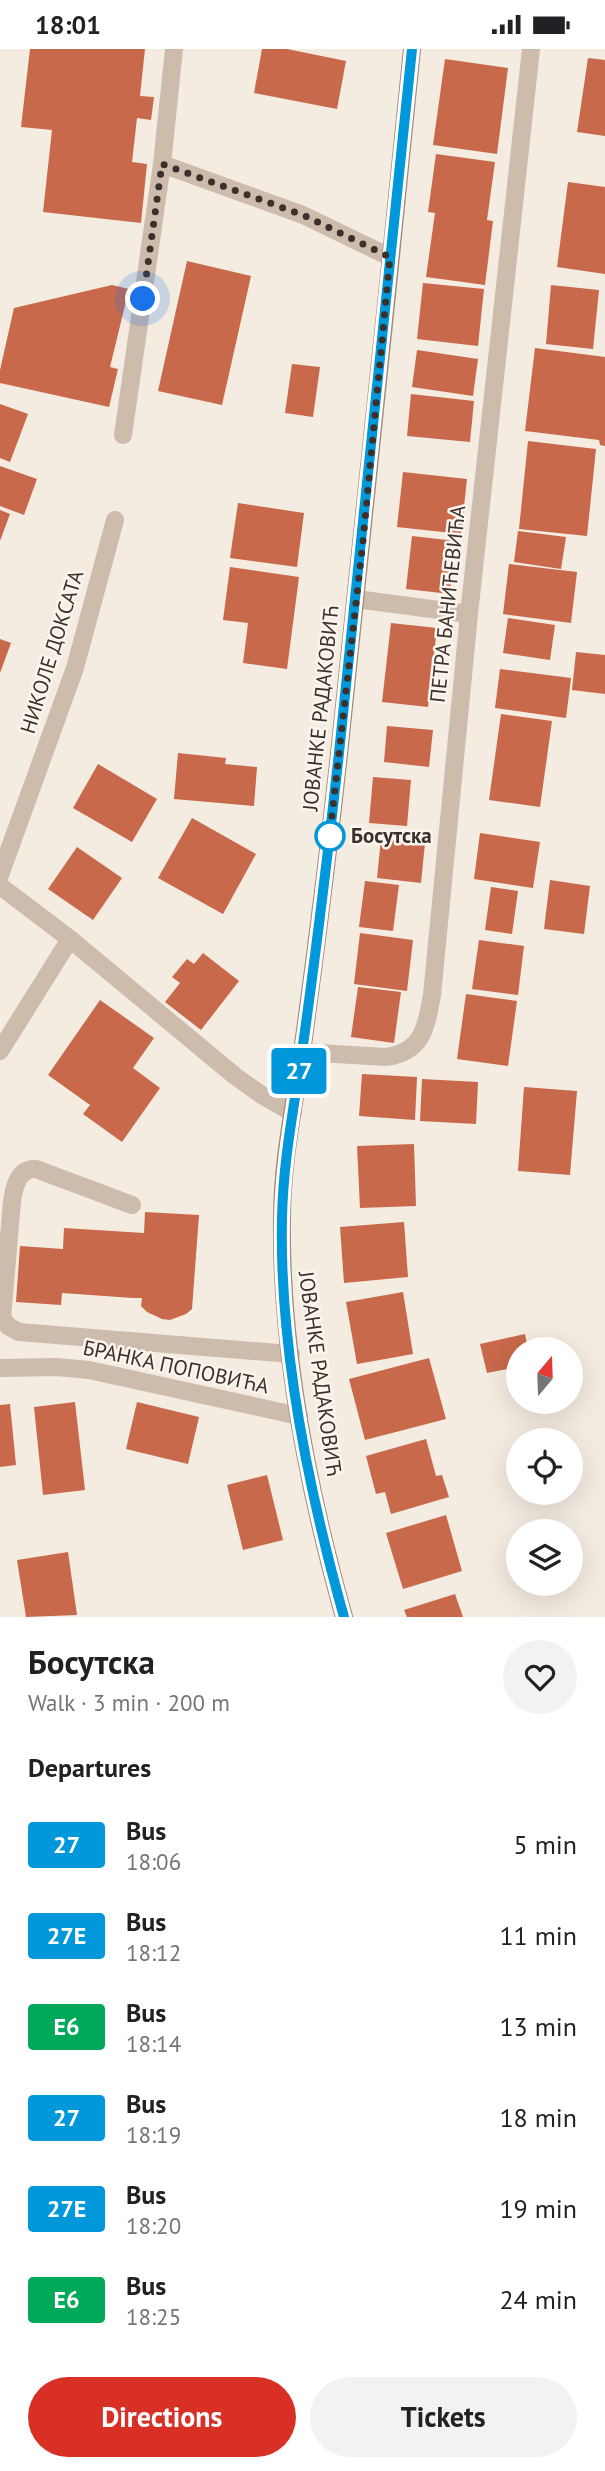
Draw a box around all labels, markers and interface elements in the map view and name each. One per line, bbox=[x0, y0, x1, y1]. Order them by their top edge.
text: 18:01 bbox=[35, 8, 101, 41]
your location bbox=[125, 281, 160, 316]
street label: ПЕТРА БАНИЋЕВИЋА bbox=[424, 503, 471, 704]
street label: НИКОЛЕ ДОКСАТА bbox=[14, 566, 89, 737]
street label: ЈОВАНКЕ РАДАКОВИЋ bbox=[296, 604, 345, 813]
marker: Босутска bbox=[315, 821, 345, 851]
place label: Босутска bbox=[351, 822, 432, 849]
line badge: 27 bbox=[268, 1048, 330, 1094]
text: 27 bbox=[285, 1055, 313, 1086]
street label: ЈОВАНКЕ РАДАКОВИЋ bbox=[293, 1269, 348, 1478]
street label: БРАНКА ПОПОВИЋА bbox=[81, 1334, 272, 1400]
north arrow bbox=[506, 1337, 583, 1414]
map controls bbox=[506, 1337, 583, 1596]
button: locate bbox=[506, 1428, 583, 1505]
button: layers bbox=[506, 1519, 583, 1596]
text: Босутска bbox=[28, 1640, 155, 1683]
button: heart bbox=[503, 1640, 577, 1714]
text: Walk · 3 min · 200 m bbox=[28, 1688, 230, 1717]
text: Departures bbox=[28, 1751, 151, 1784]
text: Bus bbox=[126, 1814, 166, 1847]
text: 5 min bbox=[514, 1828, 577, 1861]
text: 27 bbox=[53, 1829, 80, 1860]
text: 18:06 bbox=[126, 1847, 181, 1876]
text: Bus bbox=[126, 1905, 166, 1938]
text: 11 min bbox=[499, 1919, 577, 1952]
text: 27E bbox=[47, 1920, 86, 1951]
text: 18:12 bbox=[126, 1938, 181, 1967]
text: Bus bbox=[126, 1996, 166, 2029]
text: 13 min bbox=[499, 2010, 577, 2043]
text: E6 bbox=[53, 2011, 80, 2042]
text: 18:14 bbox=[126, 2029, 181, 2058]
text: Bus bbox=[126, 2087, 166, 2120]
text: 18 min bbox=[499, 2101, 577, 2134]
text: 27 bbox=[53, 2102, 80, 2133]
text: 18:19 bbox=[126, 2120, 181, 2149]
text: Bus bbox=[126, 2178, 166, 2211]
text: 19 min bbox=[499, 2192, 577, 2225]
text: 27E bbox=[47, 2193, 86, 2224]
text: 18:20 bbox=[126, 2211, 181, 2240]
text: Bus bbox=[126, 2269, 166, 2302]
text: 24 min bbox=[499, 2283, 577, 2316]
text: E6 bbox=[53, 2284, 80, 2315]
text: 18:25 bbox=[126, 2302, 181, 2331]
button: Directions bbox=[28, 2377, 296, 2457]
button: Tickets bbox=[310, 2377, 577, 2457]

